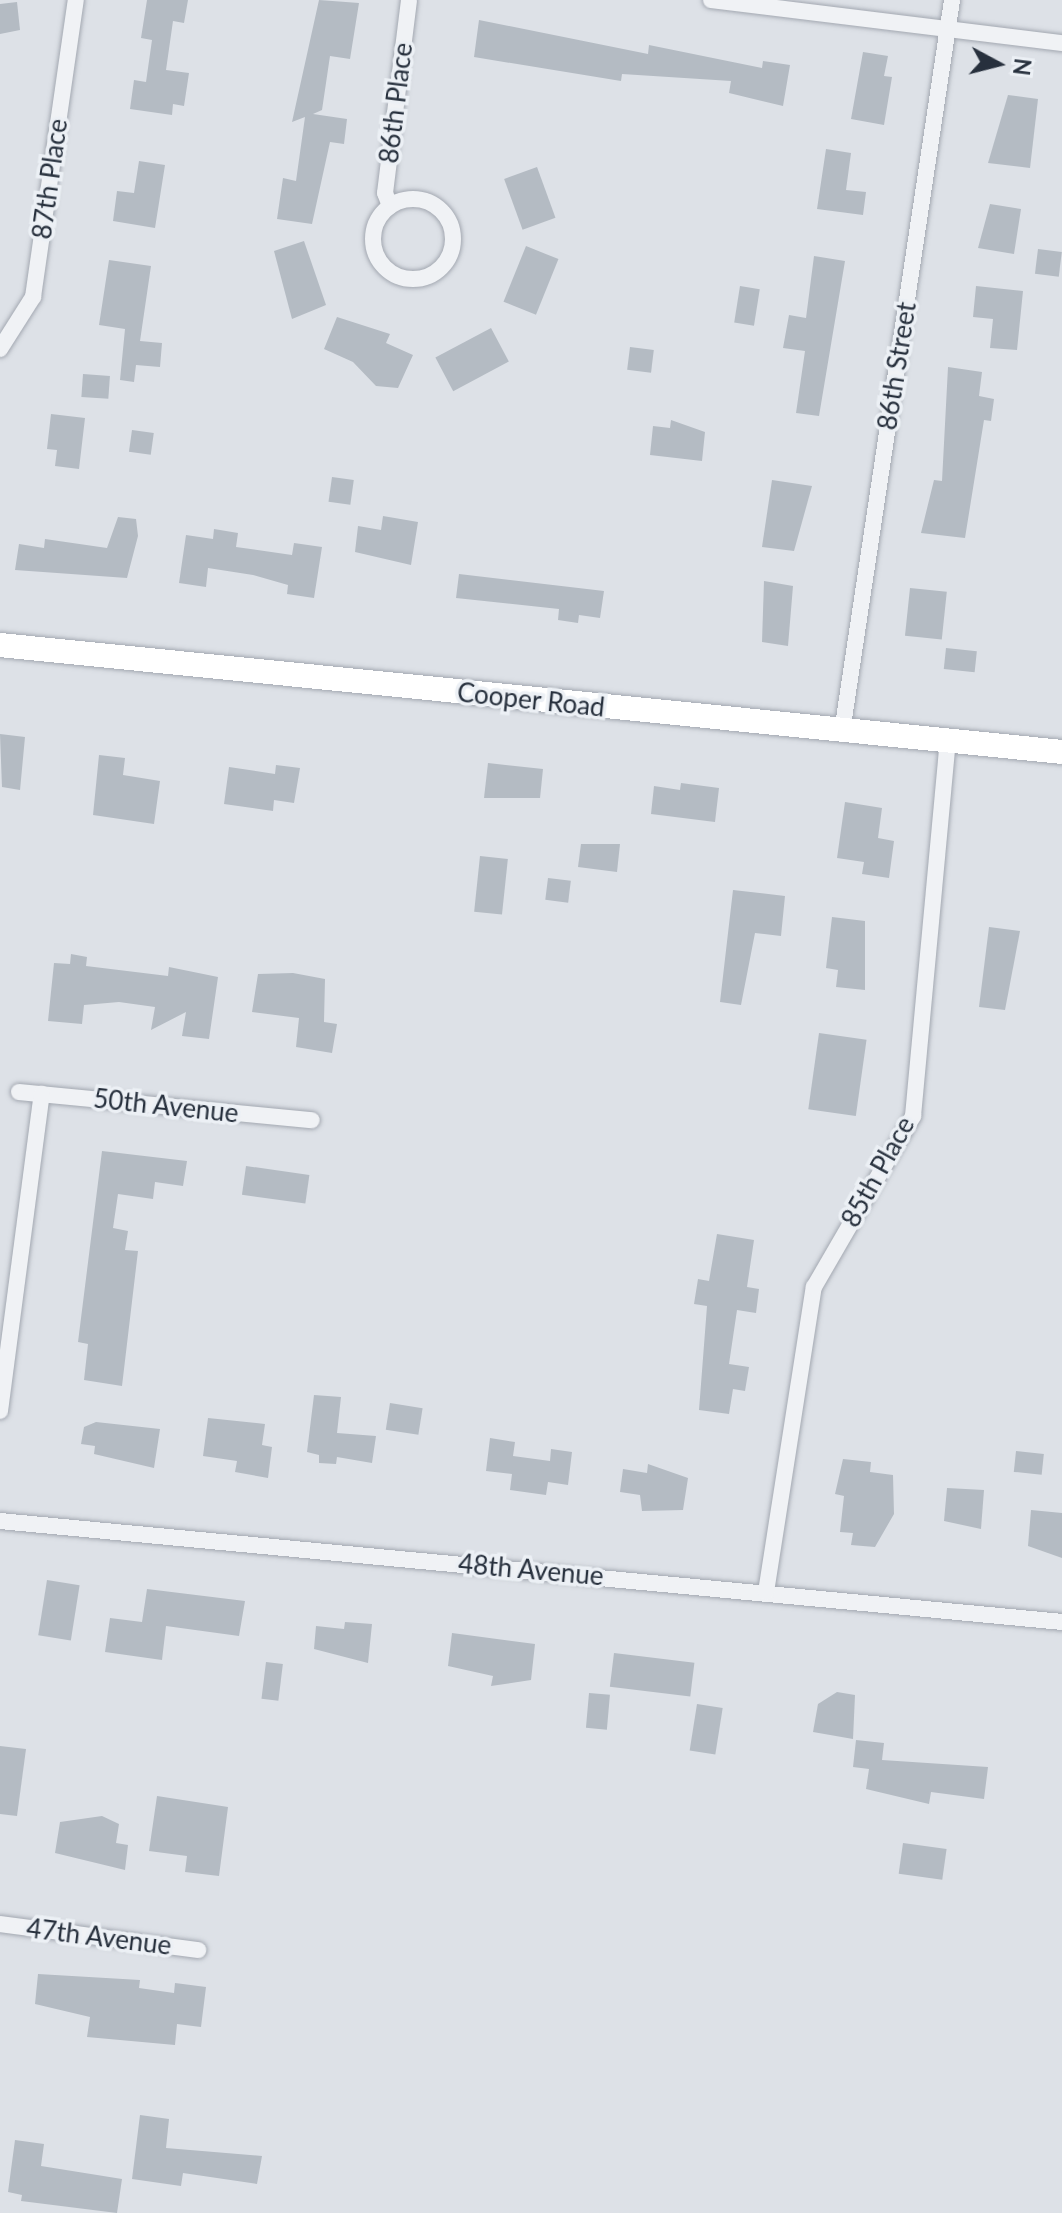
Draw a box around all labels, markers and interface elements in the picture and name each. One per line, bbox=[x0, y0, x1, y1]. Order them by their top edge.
north arrow bbox=[958, 24, 1038, 104]
street label: 86th Place bbox=[373, 41, 419, 165]
text: N bbox=[1008, 57, 1037, 77]
street label: 87th Place bbox=[26, 117, 74, 241]
street label: 86th Street bbox=[871, 300, 923, 432]
street label: Cooper Road bbox=[455, 677, 607, 723]
street label: 50th Avenue bbox=[91, 1083, 241, 1129]
street label: 85th Place bbox=[835, 1111, 921, 1233]
street label: 48th Avenue bbox=[457, 1548, 605, 1592]
street label: 47th Avenue bbox=[24, 1913, 174, 1961]

